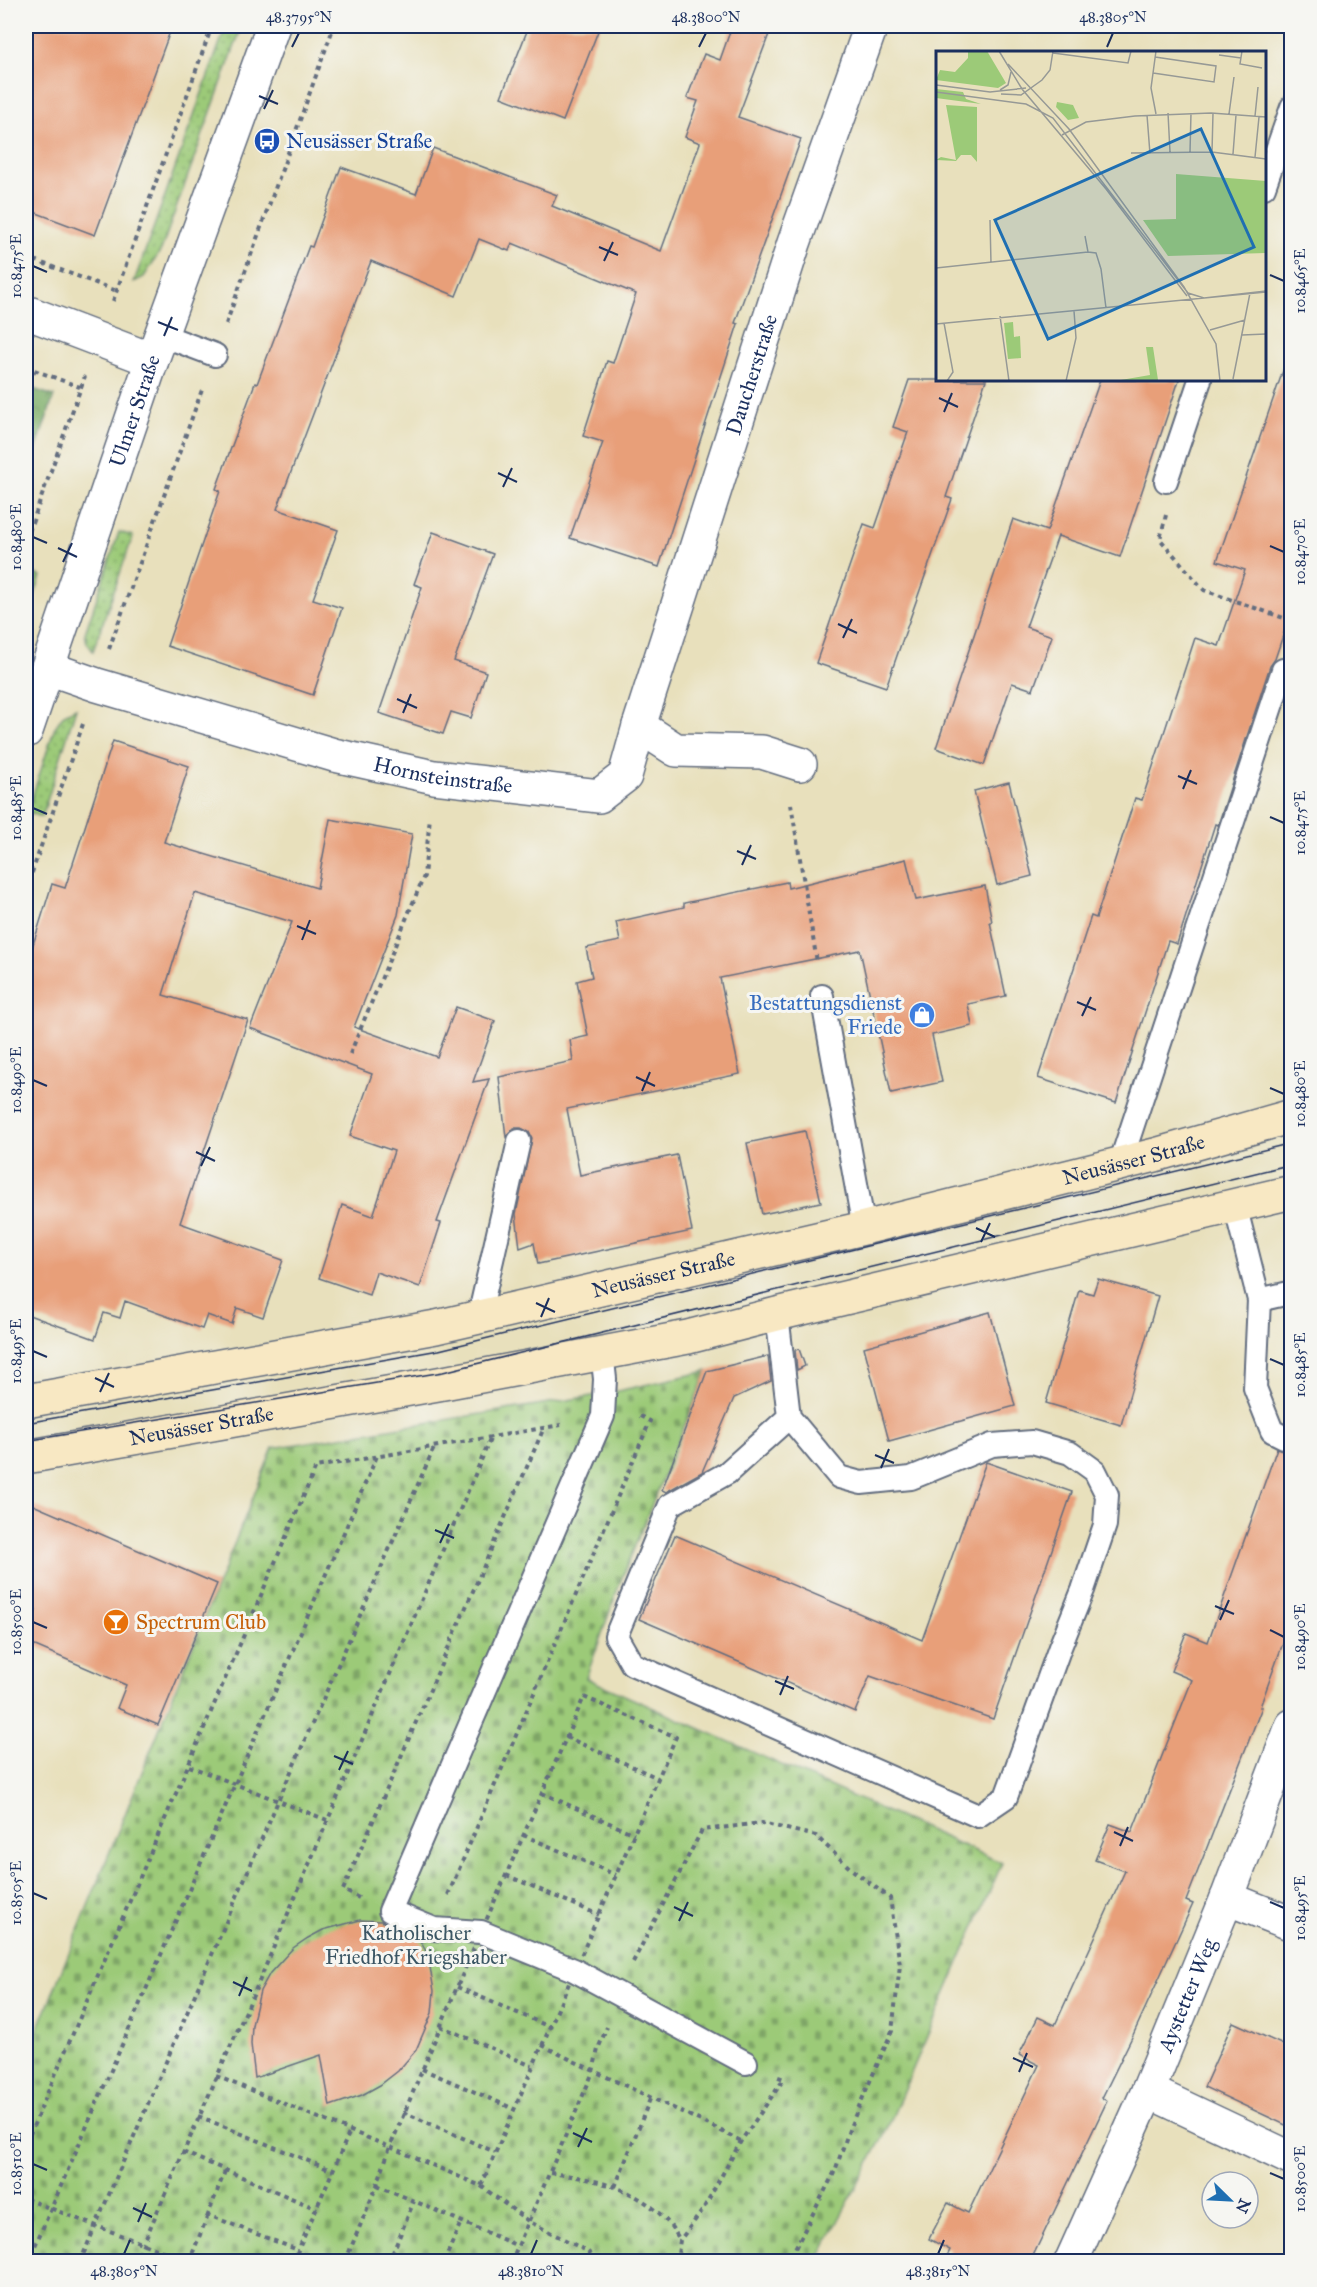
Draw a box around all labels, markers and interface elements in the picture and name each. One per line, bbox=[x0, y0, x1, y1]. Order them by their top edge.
text: 48.3795°N bbox=[266, 8, 333, 26]
text: 48.3800°N bbox=[671, 8, 741, 26]
text: 48.3805°N bbox=[1079, 8, 1147, 26]
inset map bbox=[936, 51, 1266, 381]
bus stop icon: Neusässer Straße bbox=[252, 126, 282, 156]
place label: Neusässer Straße bbox=[286, 128, 433, 154]
text: 10.8475°E bbox=[7, 233, 25, 298]
text: 10.8465°E bbox=[1291, 248, 1309, 313]
street label: Daucherstraße bbox=[720, 311, 783, 438]
street label: Ulmer Straße bbox=[104, 351, 166, 471]
text: 10.8480°E bbox=[7, 503, 25, 570]
text: 10.8470°E bbox=[1291, 519, 1309, 585]
street label: Hornsteinstraße bbox=[371, 751, 514, 799]
text: 10.8485°E bbox=[7, 775, 25, 841]
text: 10.8475°E bbox=[1291, 790, 1309, 855]
place label: Bestattungsdienst Friede bbox=[749, 990, 903, 1040]
shop icon: Bestattungsdienst Friede bbox=[907, 1000, 937, 1030]
text: 10.8490°E bbox=[7, 1046, 25, 1114]
text: 10.8480°E bbox=[1291, 1060, 1309, 1127]
street label: Neusässer Straße bbox=[1060, 1128, 1208, 1191]
street label: Neusässer Straße bbox=[589, 1245, 738, 1304]
text: 10.8495°E bbox=[7, 1318, 25, 1384]
text: 10.8485°E bbox=[1291, 1332, 1309, 1398]
street label: Neusässer Straße bbox=[127, 1400, 276, 1452]
text: 10.8500°E bbox=[7, 1589, 25, 1655]
text: 10.8490°E bbox=[1291, 1603, 1309, 1671]
bar icon: Spectrum Club bbox=[101, 1607, 131, 1637]
place label: Spectrum Club bbox=[136, 1609, 266, 1635]
text: 10.8505°E bbox=[7, 1860, 25, 1925]
text: 10.8495°E bbox=[1291, 1875, 1309, 1941]
park label: Katholischer Friedhof Kriegshaber bbox=[325, 1920, 507, 1970]
street label: Aystetter Weg bbox=[1152, 1934, 1222, 2057]
text: 10.8510°E bbox=[7, 2132, 25, 2196]
text: 10.8500°E bbox=[1291, 2146, 1309, 2212]
north arrow bbox=[1200, 2170, 1260, 2230]
text: N bbox=[1232, 2196, 1255, 2216]
text: 48.3805°N bbox=[90, 2262, 158, 2280]
text: 48.3810°N bbox=[498, 2262, 564, 2280]
text: 48.3815°N bbox=[906, 2262, 970, 2280]

